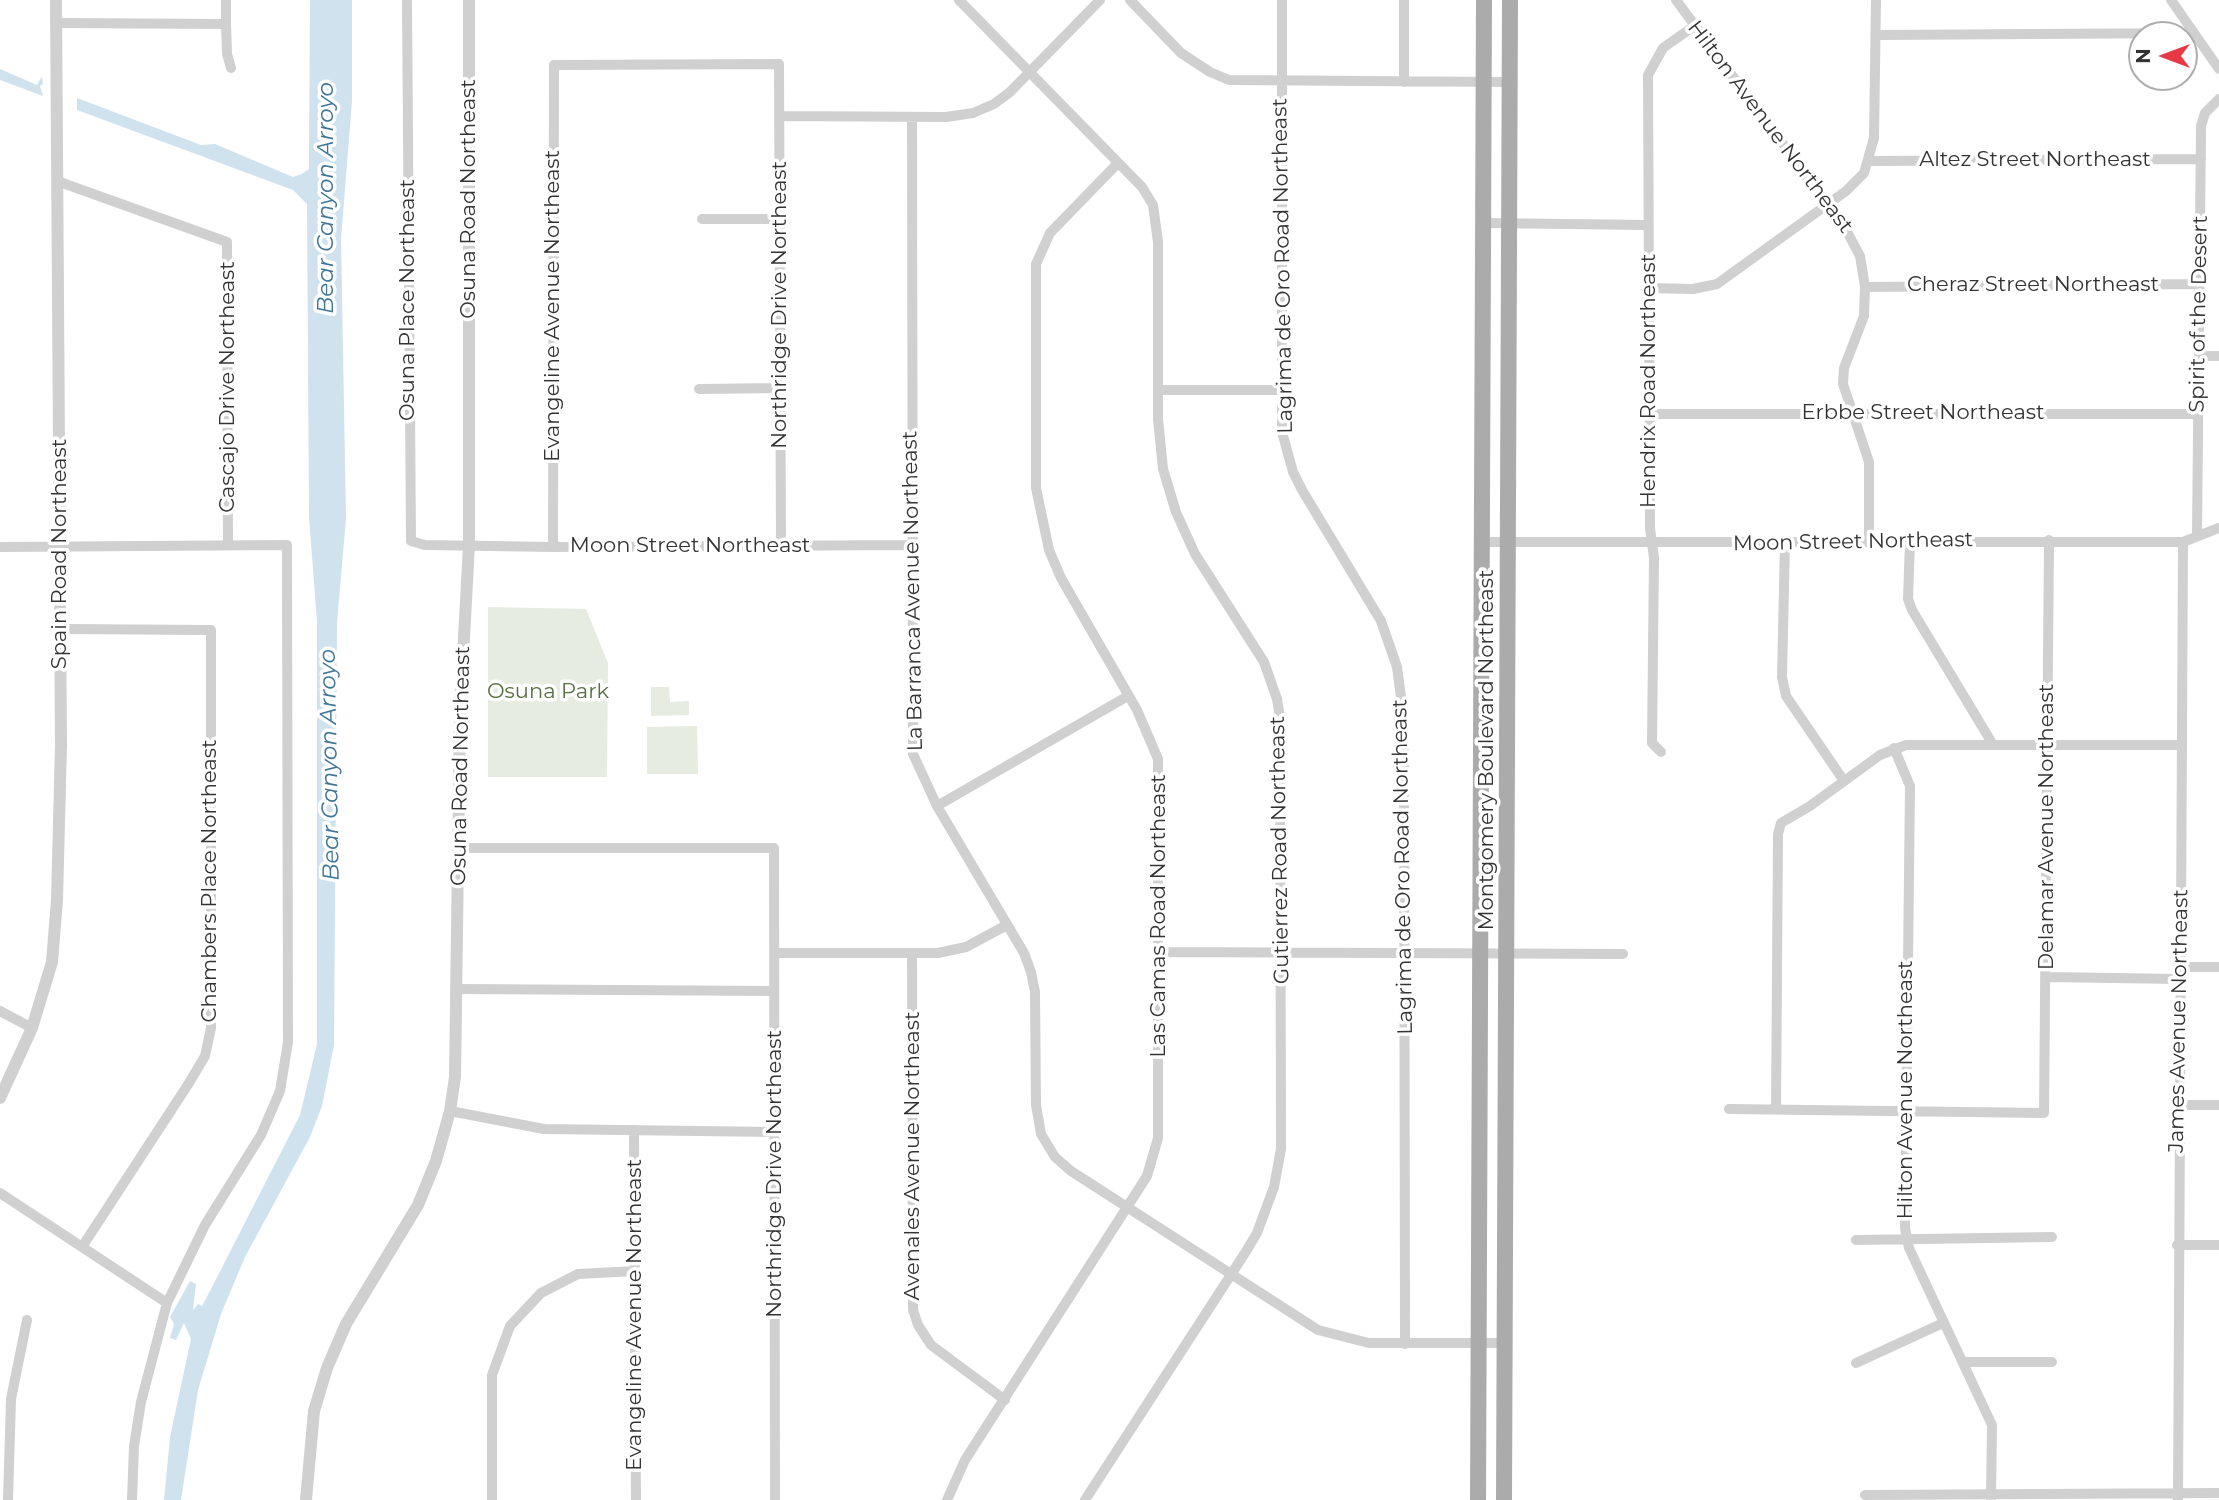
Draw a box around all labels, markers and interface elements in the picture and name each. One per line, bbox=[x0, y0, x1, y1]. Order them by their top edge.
street label: Hilton Avenue Northeast bbox=[1682, 16, 1858, 238]
north arrow bbox=[2128, 21, 2198, 91]
text: N bbox=[2132, 48, 2155, 64]
street label: Osuna Road Northeast bbox=[456, 79, 482, 319]
water label: Bear Canyon Arroyo bbox=[312, 82, 340, 314]
street label: Lagrima de Oro Road Northeast bbox=[1267, 98, 1299, 434]
street label: Altez Street Northeast bbox=[1919, 147, 2151, 173]
street label: Evangeline Avenue Northeast bbox=[540, 150, 566, 462]
street label: Northridge Drive Northeast bbox=[767, 161, 793, 449]
street label: Osuna Place Northeast bbox=[395, 179, 421, 421]
street label: Spirit of the Desert bbox=[2185, 215, 2213, 413]
street label: Hendrix Road Northeast bbox=[1636, 254, 1662, 508]
street label: Cascajo Drive Northeast bbox=[215, 261, 241, 513]
street label: Cheraz Street Northeast bbox=[1907, 272, 2159, 298]
street label: Erbbe Street Northeast bbox=[1801, 400, 2045, 426]
street label: La Barranca Avenue Northeast bbox=[898, 431, 928, 751]
street label: Spain Road Northeast bbox=[47, 439, 73, 669]
street label: Moon Street Northeast bbox=[1733, 527, 1973, 557]
street label: Moon Street Northeast bbox=[570, 533, 810, 559]
street label: Montgomery Boulevard Northeast bbox=[1474, 570, 1500, 930]
street label: Osuna Road Northeast bbox=[446, 646, 476, 886]
water label: Bear Canyon Arroyo bbox=[314, 649, 346, 881]
park label: Osuna Park bbox=[487, 679, 609, 705]
street label: Delamar Avenue Northeast bbox=[2034, 684, 2060, 970]
street label: Lagrima de Oro Road Northeast bbox=[1387, 699, 1419, 1035]
street label: Gutierrez Road Northeast bbox=[1265, 716, 1295, 984]
street label: Chambers Place Northeast bbox=[197, 740, 223, 1022]
street label: Las Camas Road Northeast bbox=[1146, 774, 1172, 1058]
street label: James Avenue Northeast bbox=[2164, 889, 2194, 1153]
street label: Hilton Avenue Northeast bbox=[1893, 960, 1919, 1220]
street label: Avenales Avenue Northeast bbox=[900, 1012, 926, 1300]
street label: Northridge Drive Northeast bbox=[762, 1030, 788, 1318]
street label: Evangeline Avenue Northeast bbox=[622, 1159, 648, 1471]

